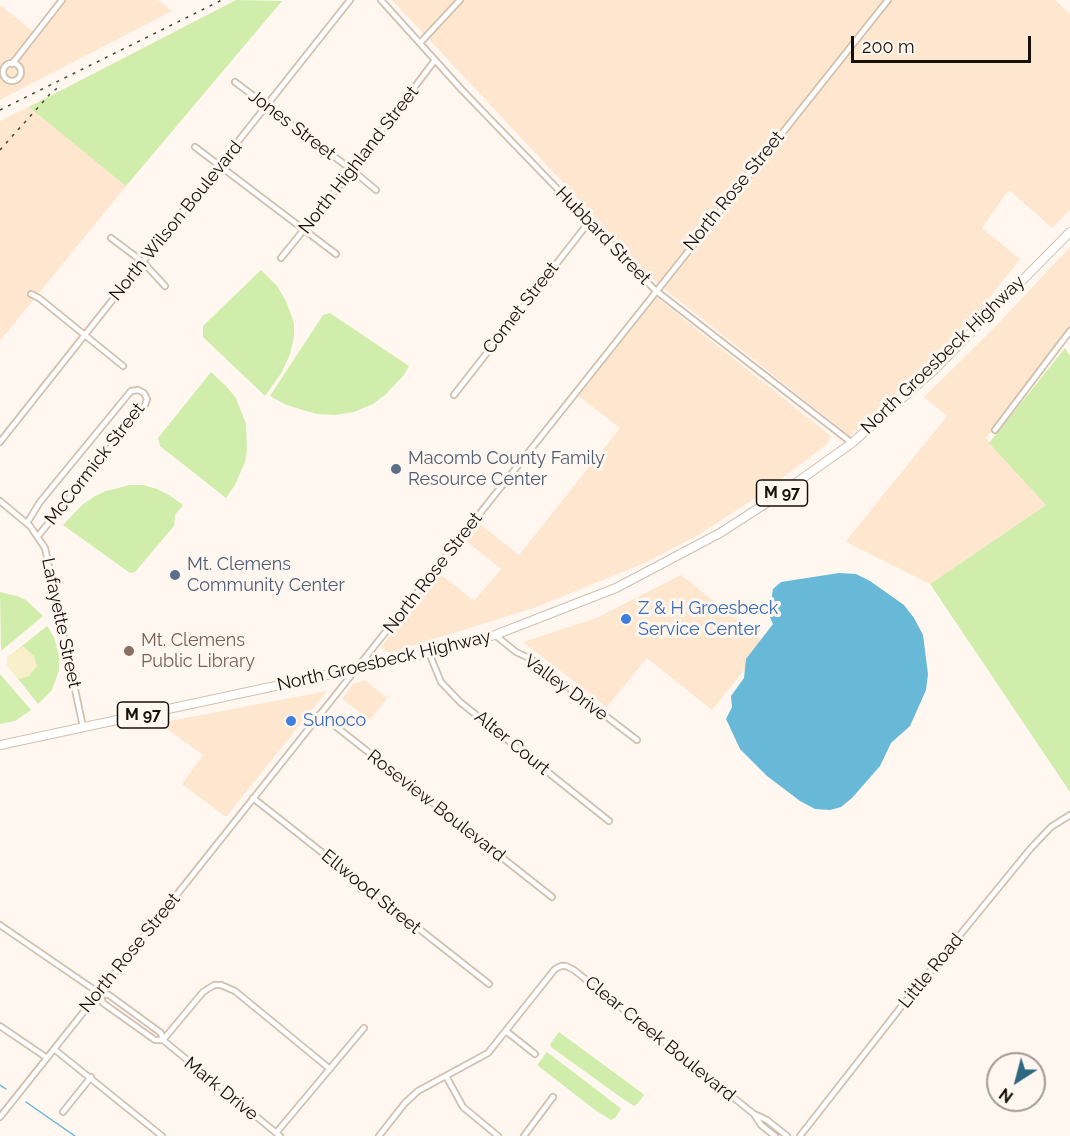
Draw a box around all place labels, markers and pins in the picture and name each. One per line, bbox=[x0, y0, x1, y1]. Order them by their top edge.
place label: Macomb County Family Resource Center bbox=[408, 448, 605, 490]
marker: Macomb County Family Resource Center bbox=[389, 462, 403, 476]
place label: Mt. Clemens Community Center bbox=[187, 554, 345, 596]
marker: Mt. Clemens Community Center bbox=[168, 568, 182, 582]
place label: Z & H Groesbeck Service Center bbox=[638, 598, 778, 640]
marker: Z & H Groesbeck Service Center bbox=[619, 612, 633, 626]
place label: Mt. Clemens Public Library bbox=[141, 630, 255, 672]
marker: Mt. Clemens Public Library bbox=[122, 644, 136, 658]
place label: Sunoco bbox=[303, 710, 366, 732]
marker: Sunoco bbox=[284, 714, 298, 728]

